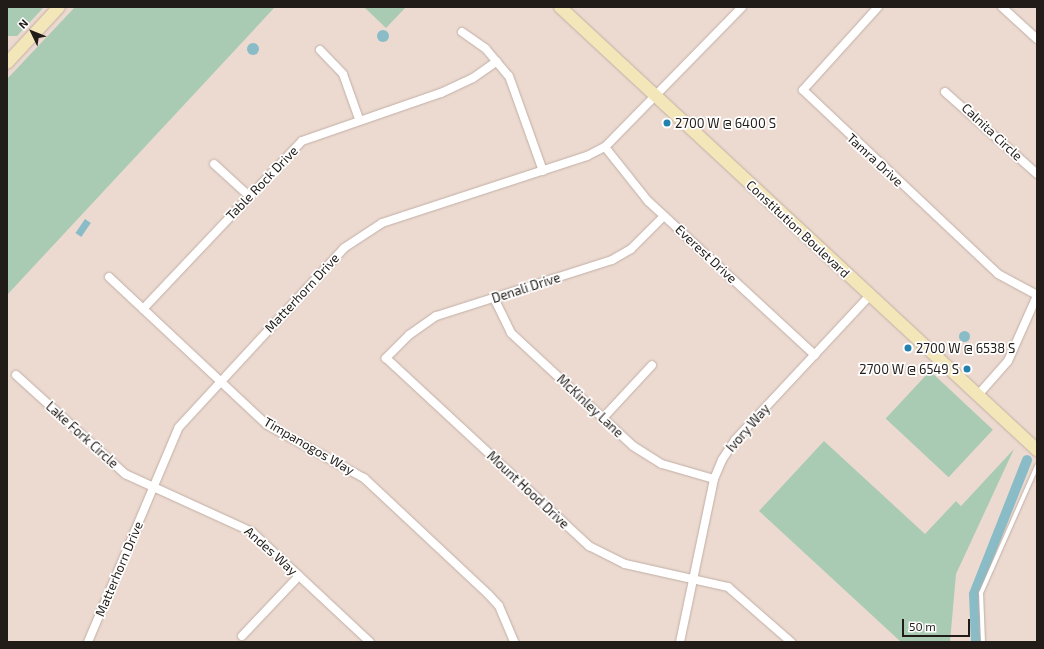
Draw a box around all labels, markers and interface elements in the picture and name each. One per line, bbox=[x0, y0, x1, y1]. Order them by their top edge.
north arrow bbox=[12, 12, 52, 52]
text: N bbox=[15, 16, 30, 31]
street label: Calnita Circle bbox=[959, 100, 1025, 164]
place label: 2700 W @ 6400 S bbox=[675, 115, 776, 131]
marker: 2700 W @ 6400 S bbox=[662, 118, 672, 128]
street label: Tamra Drive bbox=[844, 130, 906, 190]
street label: Table Rock Drive bbox=[223, 143, 301, 223]
street label: Constitution Boulevard bbox=[743, 177, 853, 281]
street label: Everest Drive bbox=[672, 222, 740, 286]
street label: Matterhorn Drive bbox=[261, 250, 343, 336]
street label: Denali Drive bbox=[490, 270, 562, 306]
place label: 2700 W @ 6538 S bbox=[916, 340, 1016, 356]
marker: 2700 W @ 6538 S bbox=[903, 343, 913, 353]
place label: 2700 W @ 6549 S bbox=[859, 361, 959, 377]
marker: 2700 W @ 6549 S bbox=[962, 364, 972, 374]
street label: McKinley Lane bbox=[554, 371, 626, 441]
street label: Lake Fork Circle bbox=[43, 398, 121, 472]
street label: Ivory Way bbox=[723, 401, 773, 455]
street label: Timpanogos Way bbox=[261, 414, 357, 478]
street label: Mount Hood Drive bbox=[484, 448, 572, 532]
street label: Matterhorn Drive bbox=[92, 519, 146, 619]
street label: Andes Way bbox=[241, 523, 301, 579]
scale bar bbox=[904, 611, 972, 637]
text: 50 m bbox=[909, 619, 936, 633]

